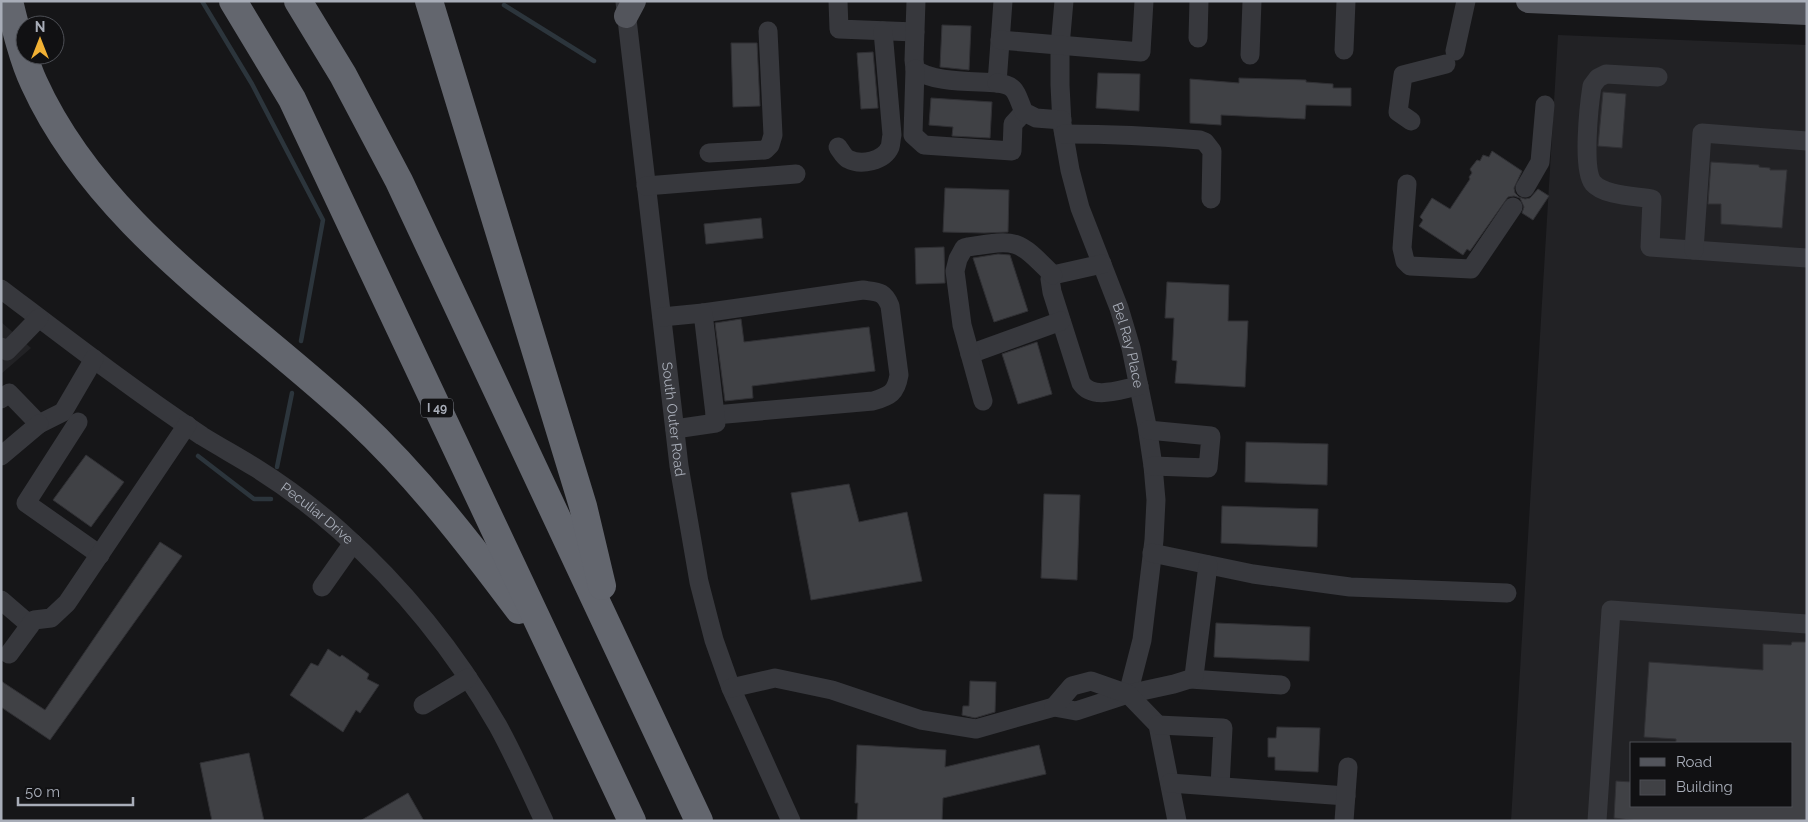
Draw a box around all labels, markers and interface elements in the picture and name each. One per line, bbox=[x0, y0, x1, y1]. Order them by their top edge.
north arrow bbox=[15, 15, 65, 65]
text: N bbox=[35, 19, 45, 35]
street label: Bel Ray Place bbox=[1110, 300, 1147, 389]
street label: South Outer Road bbox=[659, 361, 689, 478]
road number: I 49 bbox=[421, 398, 453, 418]
street label: Peculiar Drive bbox=[278, 479, 357, 547]
legend bbox=[1630, 742, 1793, 807]
text: Road bbox=[1676, 753, 1712, 771]
scale bar bbox=[18, 774, 132, 806]
text: Building bbox=[1676, 778, 1733, 796]
text: 50 m bbox=[25, 783, 60, 801]

